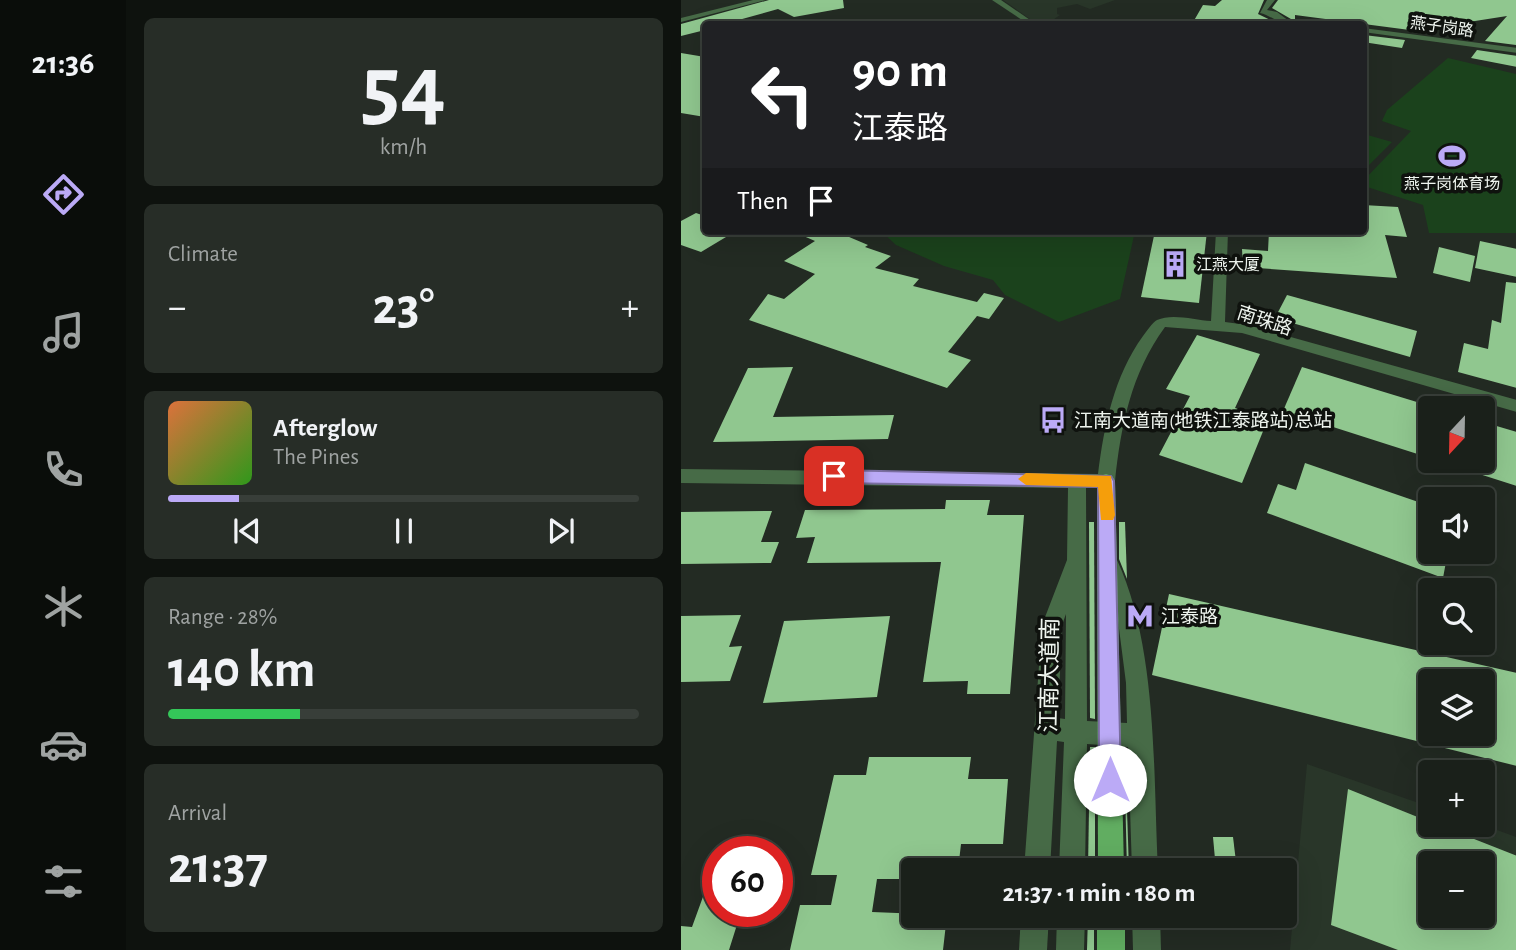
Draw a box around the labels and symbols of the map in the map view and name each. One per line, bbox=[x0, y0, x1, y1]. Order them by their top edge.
street label: 燕子岗路 bbox=[1409, 14, 1475, 39]
sports icon: 燕子岗体育场 bbox=[1437, 141, 1467, 171]
place label: 燕子岗体育场 bbox=[1404, 175, 1500, 192]
building icon: 江燕大厦 bbox=[1160, 249, 1190, 279]
place label: 江燕大厦 bbox=[1196, 256, 1260, 273]
street label: 南珠路 bbox=[1234, 303, 1295, 339]
north arrow bbox=[1418, 396, 1495, 472]
bus stop icon: 江南大道南(地铁江泰路站)总站 bbox=[1038, 405, 1068, 435]
place label: 江南大道南(地铁江泰路站)总站 bbox=[1074, 411, 1332, 431]
pin bbox=[804, 446, 864, 506]
metro station icon: 江泰路 bbox=[1125, 601, 1155, 631]
place label: 江泰路 bbox=[1161, 607, 1218, 627]
street label: 江南大道南 bbox=[1036, 617, 1063, 733]
position arrow bbox=[1073, 743, 1147, 817]
speed limit sign: 60 bbox=[702, 836, 793, 927]

